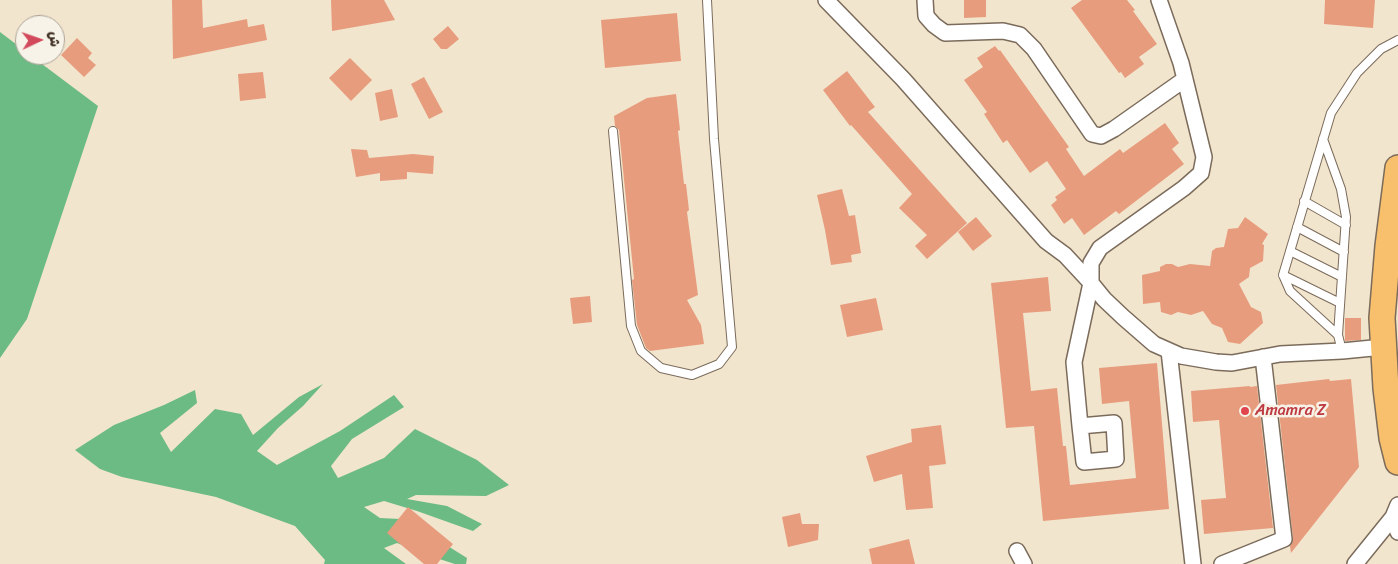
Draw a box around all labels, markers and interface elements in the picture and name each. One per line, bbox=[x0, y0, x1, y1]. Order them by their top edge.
north arrow bbox=[15, 15, 65, 65]
text: ش bbox=[42, 31, 67, 48]
place label: Amamra Z bbox=[1255, 401, 1326, 421]
marker: Amamra Z bbox=[1239, 405, 1251, 417]

